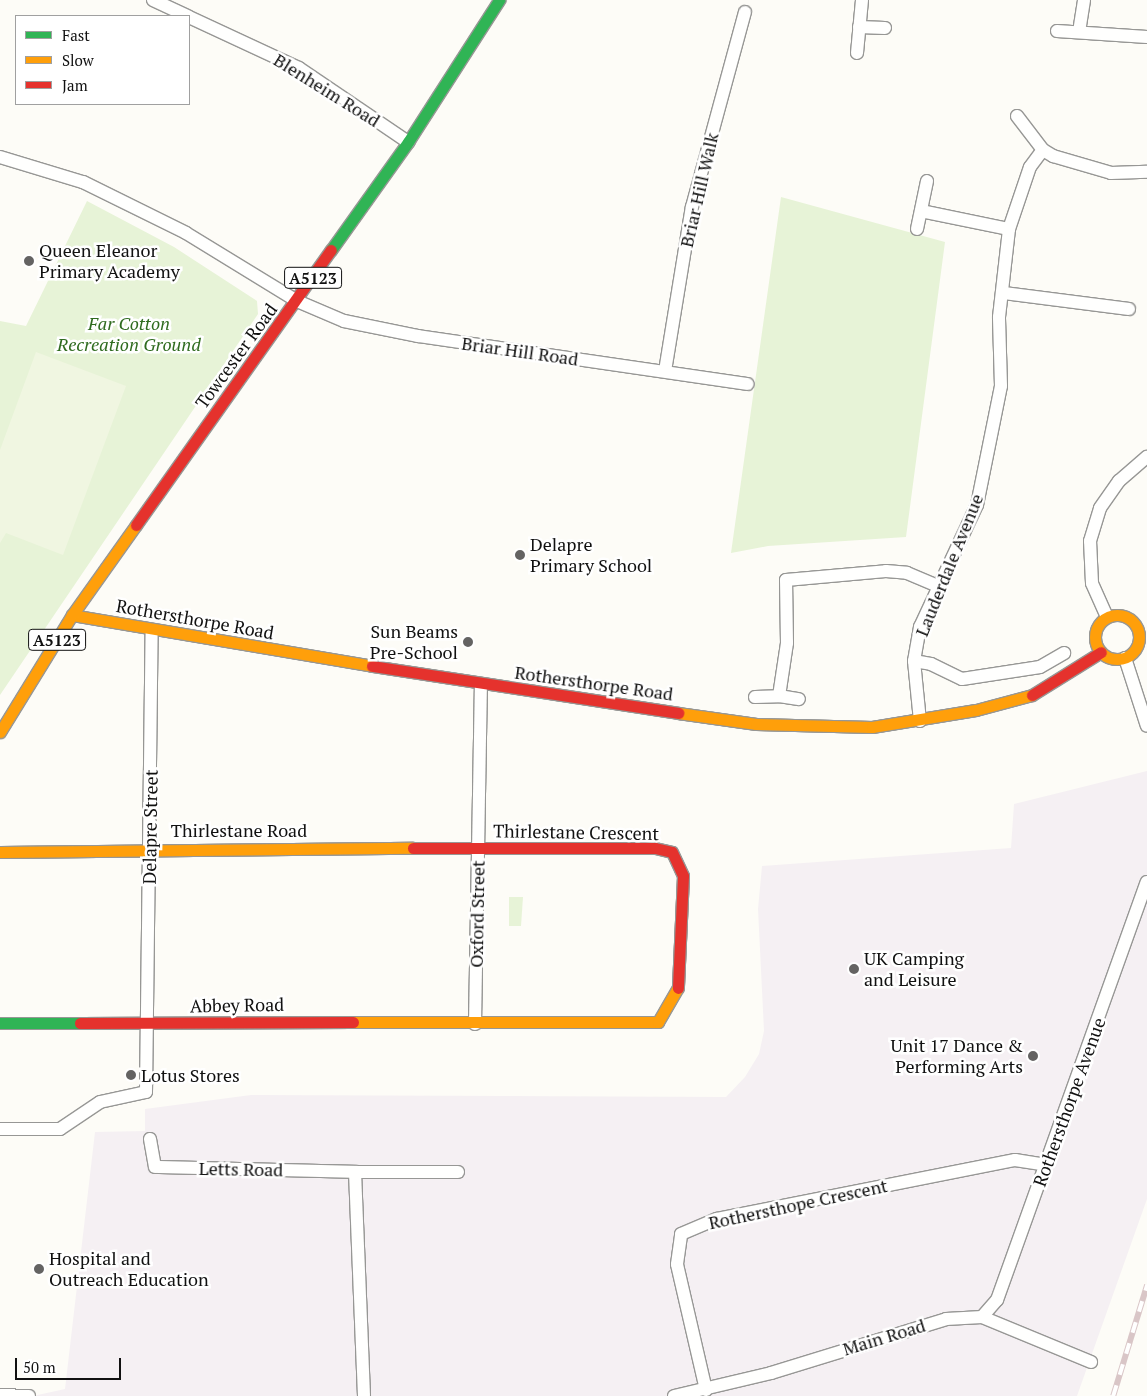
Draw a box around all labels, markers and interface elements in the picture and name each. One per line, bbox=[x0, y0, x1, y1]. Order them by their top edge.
legend bbox=[15, 15, 190, 105]
text: Fast bbox=[62, 25, 90, 45]
street label: Blenheim Road bbox=[270, 49, 384, 131]
text: Slow bbox=[62, 50, 94, 70]
text: Jam bbox=[62, 75, 88, 95]
street label: Briar Hill Walk bbox=[675, 131, 723, 249]
place label: Queen Eleanor Primary Academy bbox=[39, 240, 180, 282]
marker: Queen Eleanor Primary Academy bbox=[23, 255, 35, 267]
road number: A5123 bbox=[283, 264, 343, 292]
street label: Towcester Road bbox=[191, 299, 281, 413]
park label: Far Cotton Recreation Ground bbox=[57, 313, 201, 356]
street label: Briar Hill Road bbox=[460, 332, 580, 370]
street label: Lauderdale Avenue bbox=[910, 490, 988, 640]
place label: Delapre Primary School bbox=[530, 534, 652, 576]
marker: Delapre Primary School bbox=[514, 549, 526, 561]
street label: Rothersthorpe Road bbox=[114, 594, 276, 644]
place label: Sun Beams Pre-School bbox=[370, 621, 458, 664]
road number: A5123 bbox=[27, 626, 87, 654]
marker: Sun Beams Pre-School bbox=[462, 636, 474, 648]
street label: Rothersthorpe Road bbox=[513, 661, 675, 705]
street label: Delapre Street bbox=[138, 769, 162, 885]
street label: Thirlestane Road bbox=[171, 819, 307, 841]
street label: Thirlestane Crescent bbox=[493, 820, 659, 844]
street label: Oxford Street bbox=[465, 860, 489, 968]
place label: UK Camping and Leisure bbox=[864, 948, 964, 991]
marker: UK Camping and Leisure bbox=[848, 963, 860, 975]
street label: Abbey Road bbox=[190, 993, 284, 1017]
street label: Rothersthorpe Avenue bbox=[1028, 1014, 1110, 1190]
place label: Unit 17 Dance & Performing Arts bbox=[891, 1035, 1023, 1078]
marker: Unit 17 Dance & Performing Arts bbox=[1027, 1050, 1039, 1062]
place label: Lotus Stores bbox=[141, 1064, 240, 1086]
marker: Lotus Stores bbox=[125, 1069, 137, 1081]
street label: Letts Road bbox=[199, 1157, 283, 1181]
street label: Rothersthope Crescent bbox=[706, 1174, 890, 1234]
place label: Hospital and Outreach Education bbox=[49, 1248, 209, 1290]
marker: Hospital and Outreach Education bbox=[33, 1263, 45, 1275]
street label: Main Road bbox=[840, 1314, 928, 1360]
scale bar bbox=[18, 1348, 124, 1380]
text: 50 m bbox=[23, 1357, 56, 1377]

